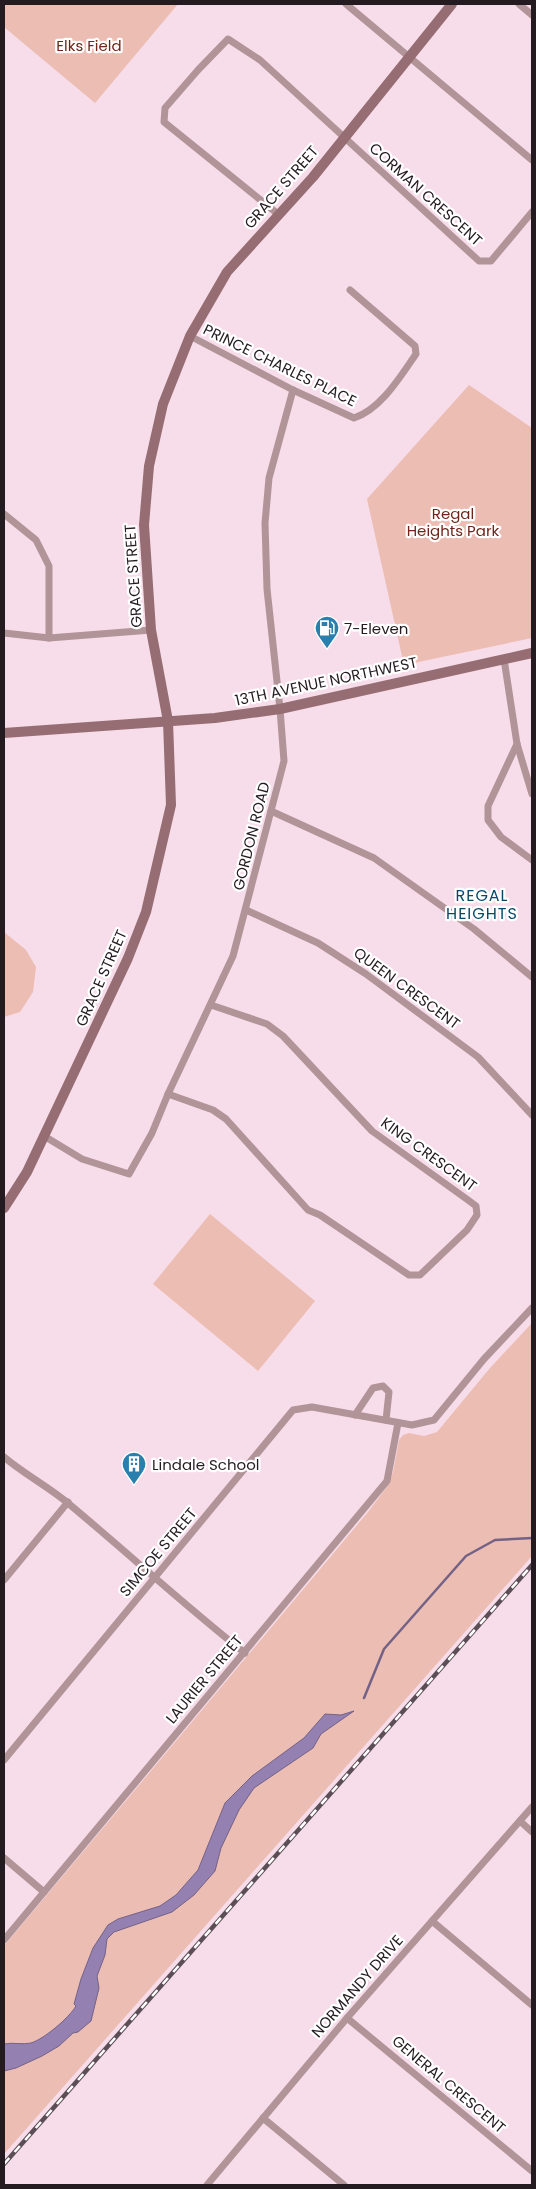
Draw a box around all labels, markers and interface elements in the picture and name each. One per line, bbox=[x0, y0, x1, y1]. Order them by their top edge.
park label: Elks Field bbox=[56, 35, 122, 56]
street label: CORMAN CRESCENT bbox=[365, 138, 487, 250]
street label: GRACE STREET bbox=[239, 141, 323, 233]
street label: PRINCE CHARLES PLACE bbox=[200, 319, 360, 411]
park label: Regal Heights Park bbox=[407, 503, 500, 541]
street label: GRACE STREET bbox=[119, 524, 147, 628]
fuel station icon: 7-Eleven bbox=[314, 615, 340, 649]
place label: 7-Eleven bbox=[344, 618, 408, 639]
street label: 13TH AVENUE NORTHWEST bbox=[233, 651, 419, 711]
street label: GORDON ROAD bbox=[227, 780, 275, 892]
district label: REGAL HEIGHTS bbox=[446, 884, 518, 925]
street label: GRACE STREET bbox=[70, 926, 132, 1030]
street label: QUEEN CRESCENT bbox=[349, 942, 465, 1034]
street label: KING CRESCENT bbox=[377, 1112, 481, 1196]
building icon: Lindale School bbox=[121, 1451, 147, 1485]
place label: Lindale School bbox=[152, 1454, 259, 1475]
street label: SIMCOE STREET bbox=[115, 1503, 201, 1601]
street label: LAURIER STREET bbox=[161, 1630, 247, 1728]
street label: NORMANDY DRIVE bbox=[307, 1930, 407, 2042]
street label: GENERAL CRESCENT bbox=[388, 2030, 510, 2138]

